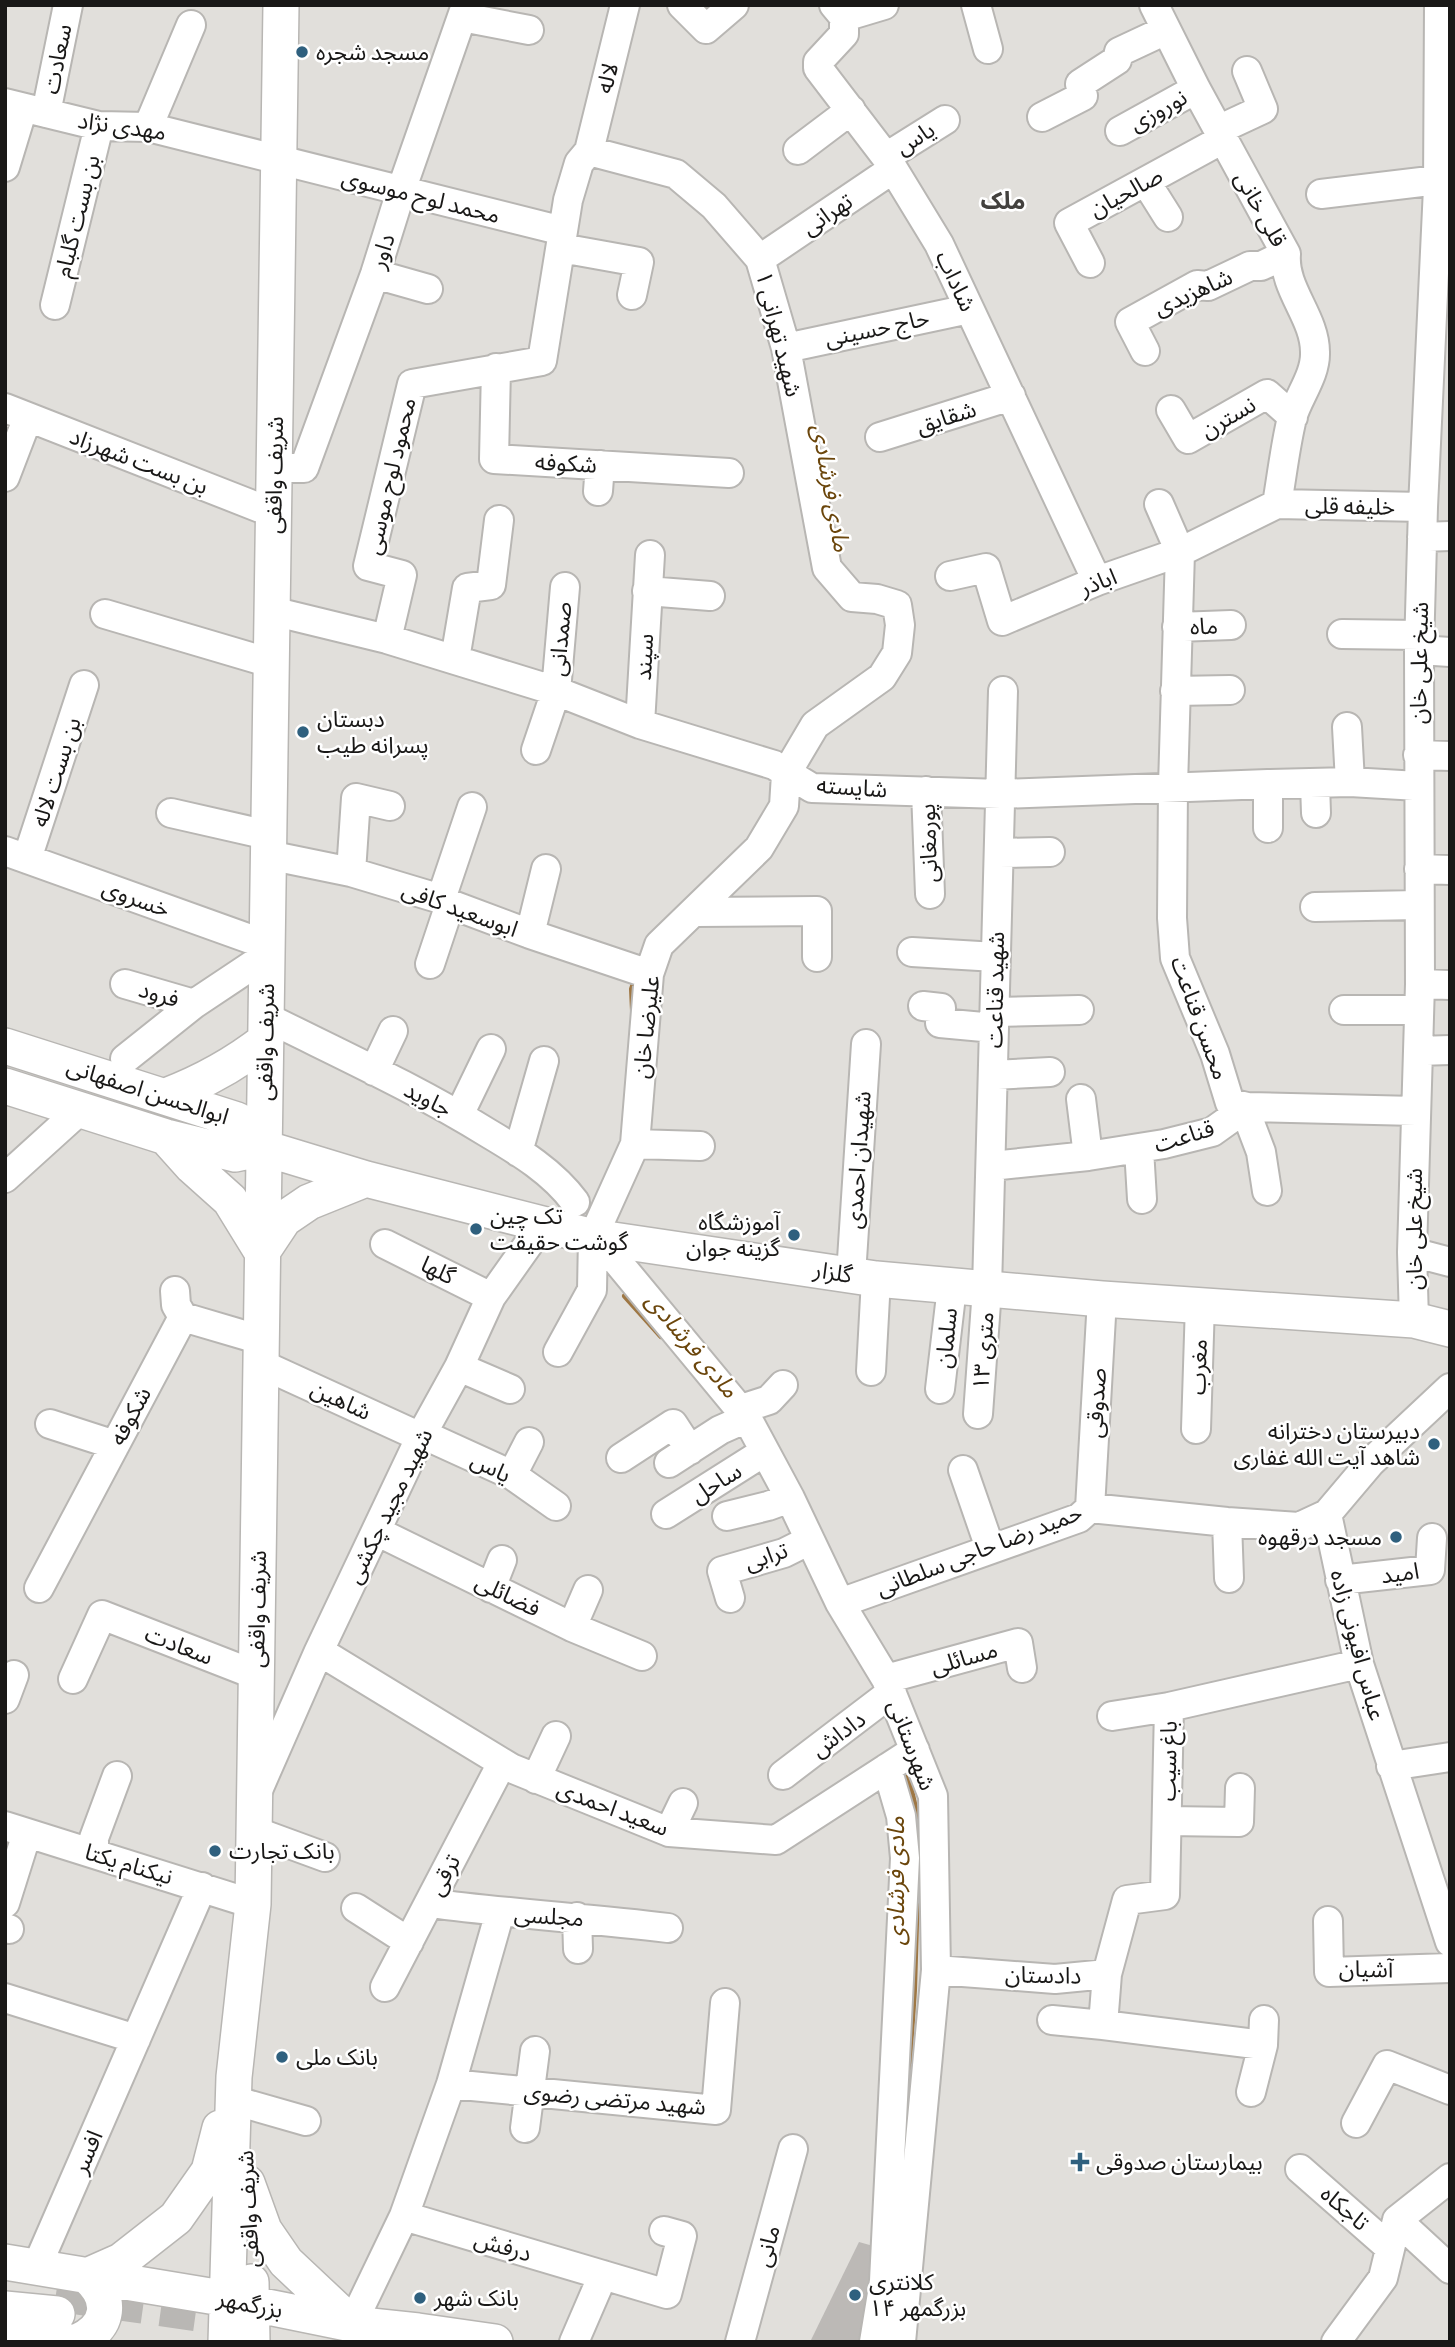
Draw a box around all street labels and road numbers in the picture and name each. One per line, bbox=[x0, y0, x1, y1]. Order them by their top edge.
street label: سعادت bbox=[34, 21, 78, 96]
street label: لاله bbox=[587, 59, 625, 96]
street label: نوروزی bbox=[1123, 80, 1192, 138]
street label: مهدی نژاد bbox=[76, 103, 169, 147]
street label: یاس bbox=[888, 113, 940, 162]
street label: بن بست گلبام bbox=[45, 151, 110, 281]
street label: صالحیان bbox=[1083, 158, 1168, 224]
street label: محمد لوح موسوی bbox=[338, 160, 504, 232]
street label: قلی خانی bbox=[1228, 165, 1296, 252]
street label: تهرانی bbox=[794, 184, 859, 242]
street label: داور bbox=[360, 229, 402, 273]
street label: شاداب bbox=[929, 245, 985, 316]
street label: شاهزیدی bbox=[1148, 260, 1237, 323]
street label: شهید تهرانی ۱ bbox=[749, 268, 811, 400]
street label: حاج حسینی bbox=[822, 300, 932, 356]
street label: نسترن bbox=[1194, 387, 1261, 445]
street label: شقایق bbox=[912, 392, 980, 440]
street label: محمود لوح موسی bbox=[355, 394, 425, 558]
street label: شریف واقفی bbox=[256, 416, 290, 534]
street label: بن بست شهرزاد bbox=[65, 419, 213, 501]
street label: شکوفه bbox=[534, 444, 598, 480]
street label: خلیفه قلی bbox=[1305, 488, 1395, 522]
street label: اباذر bbox=[1073, 559, 1121, 603]
street label: صمدانی bbox=[540, 600, 578, 678]
street label: شیخ علی خان bbox=[1401, 602, 1437, 724]
street label: ماه bbox=[1189, 609, 1219, 641]
street label: سپند bbox=[626, 633, 660, 681]
street label: بن بست لاله bbox=[22, 713, 88, 831]
street label: شایسته bbox=[816, 768, 889, 804]
street label: پورمغانی bbox=[910, 803, 945, 883]
street label: خسروی bbox=[98, 870, 175, 924]
street label: ابوسعید کافی bbox=[398, 872, 523, 944]
street label: شهید قناعت bbox=[977, 931, 1011, 1049]
street label: محسن قناعت bbox=[1164, 951, 1238, 1084]
street label: فرود bbox=[135, 972, 183, 1014]
street label: علیرضا خان bbox=[624, 974, 666, 1080]
street label: شریف واقفی bbox=[247, 983, 281, 1101]
street label: ابوالحسن اصفهانی bbox=[63, 1049, 233, 1131]
street label: جاوید bbox=[399, 1073, 458, 1124]
street label: شهیدان احمدی bbox=[836, 1090, 878, 1230]
street label: قناعت bbox=[1150, 1111, 1218, 1159]
street label: شیخ علی خان bbox=[1397, 1168, 1431, 1290]
street label: گلها bbox=[416, 1247, 462, 1291]
street label: گلزار bbox=[810, 1252, 855, 1290]
street label: سلمان bbox=[926, 1306, 964, 1370]
street label: ۱۳ متری bbox=[963, 1311, 1001, 1391]
street label: مغرب bbox=[1180, 1338, 1214, 1396]
street label: صدوقی bbox=[1077, 1367, 1113, 1439]
street label: شاهین bbox=[306, 1371, 377, 1427]
street label: شکوفه bbox=[100, 1381, 158, 1450]
street label: شهید مجید چکشی bbox=[337, 1423, 440, 1589]
street label: یاس bbox=[466, 1443, 517, 1490]
street label: ساحل bbox=[684, 1454, 747, 1510]
street label: حمید رضا حاجی سلطانی bbox=[871, 1495, 1086, 1603]
street label: ترابی bbox=[740, 1533, 792, 1577]
street label: شریف واقفی bbox=[239, 1550, 273, 1668]
street label: امید bbox=[1379, 1553, 1421, 1591]
street label: فضائلی bbox=[470, 1565, 546, 1624]
street label: عباس افیونی زاده bbox=[1323, 1566, 1394, 1724]
street label: سعادت bbox=[141, 1616, 218, 1672]
street label: مسائلی bbox=[926, 1632, 1001, 1682]
street label: شهرستانی bbox=[881, 1695, 945, 1795]
street label: داداش bbox=[803, 1702, 871, 1764]
street label: باغ سیب bbox=[1150, 1720, 1186, 1802]
street label: سعید احمدی bbox=[553, 1771, 674, 1843]
street label: نیکنام یکتا bbox=[80, 1834, 177, 1894]
street label: ترقی bbox=[419, 1848, 467, 1901]
street label: مجلسی bbox=[513, 1897, 585, 1933]
street label: آشیان bbox=[1339, 1952, 1395, 1984]
street label: دادستان bbox=[1005, 1957, 1082, 1991]
street label: شهید مرتضی رضوی bbox=[523, 2074, 707, 2122]
street label: افسر bbox=[62, 2125, 109, 2179]
street label: شریف واقفی bbox=[228, 2150, 266, 2269]
street label: تاجکاه bbox=[1314, 2177, 1377, 2237]
street label: مانی bbox=[745, 2221, 787, 2270]
street label: درفش bbox=[471, 2222, 536, 2268]
street label: بزرگمهر bbox=[214, 2281, 286, 2325]

